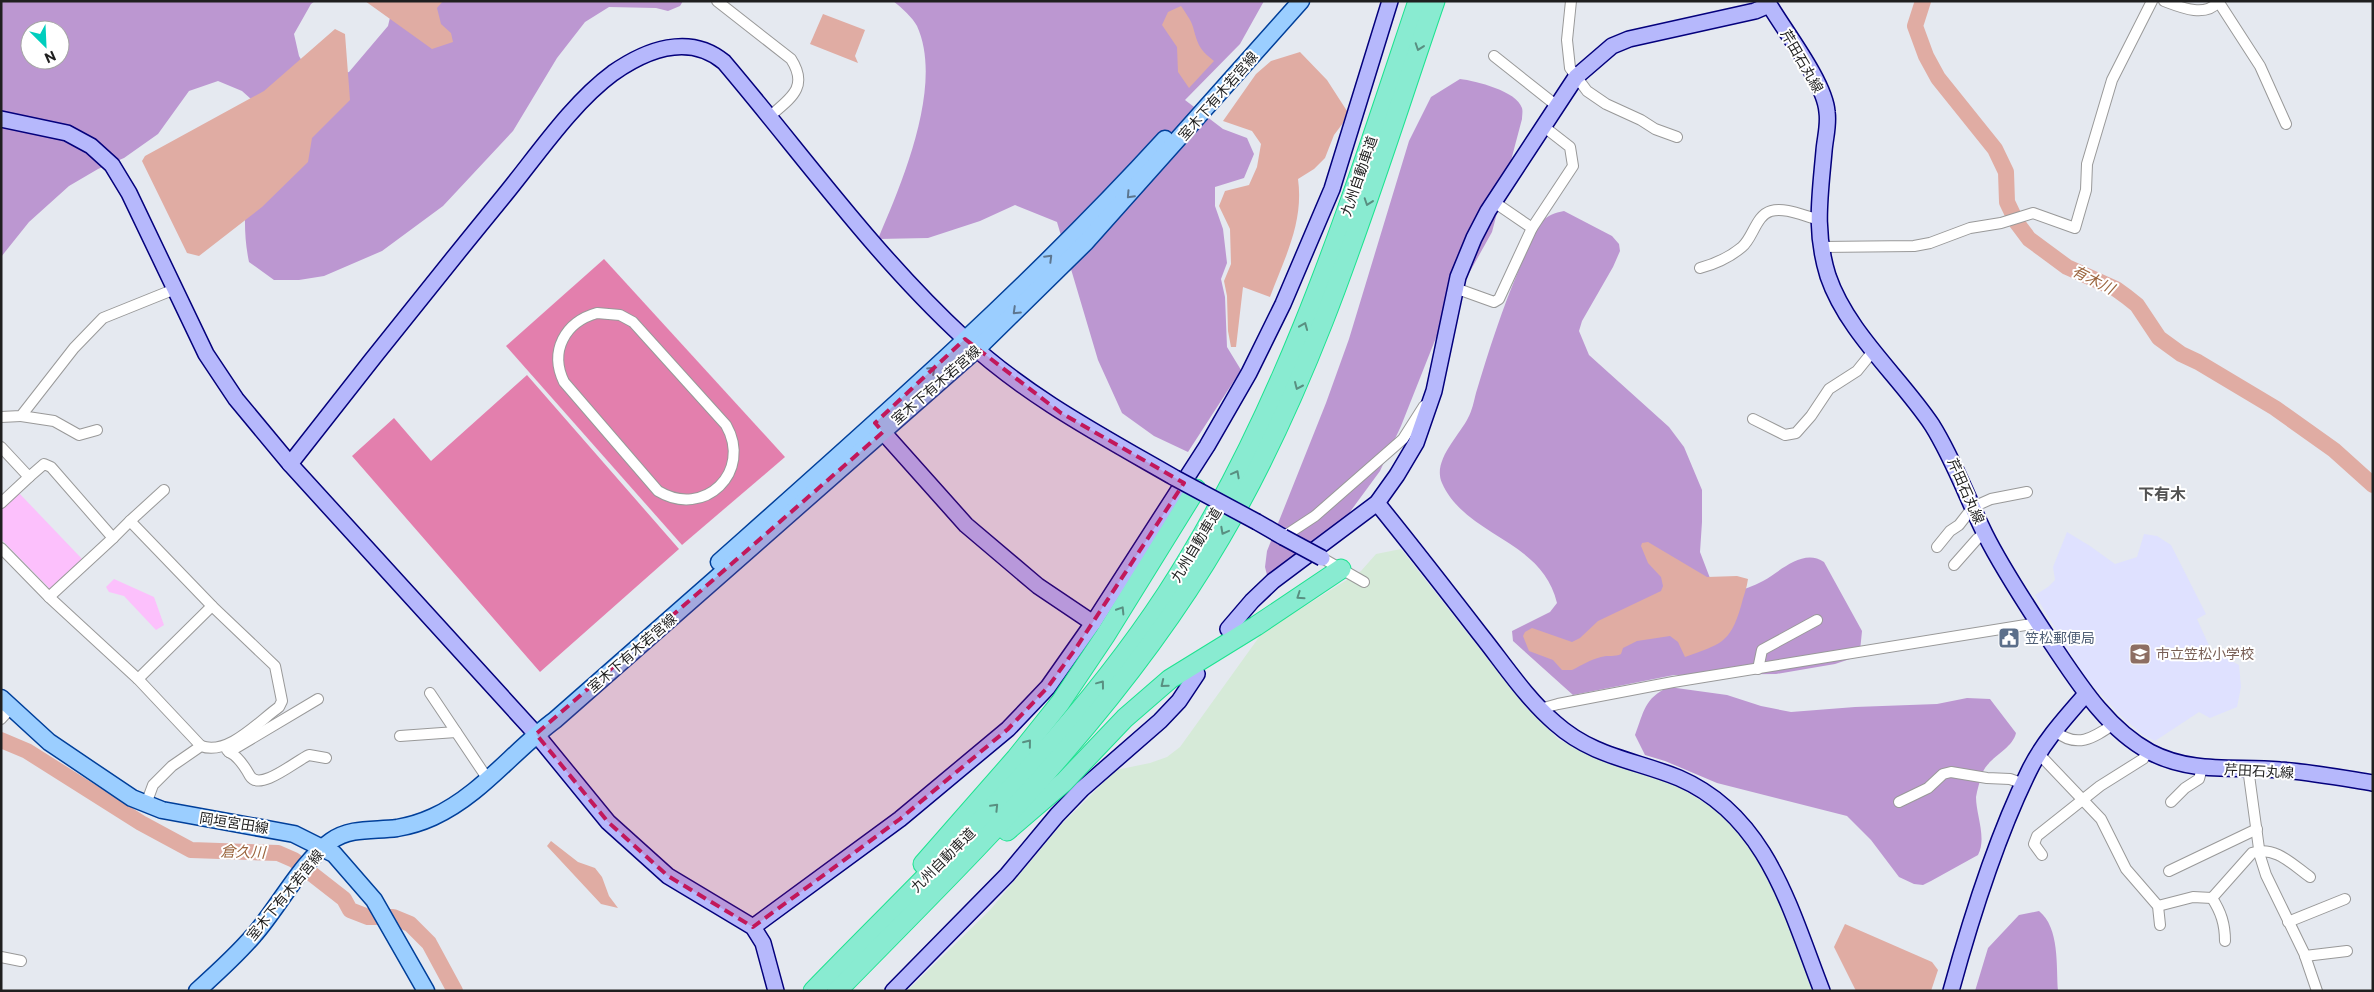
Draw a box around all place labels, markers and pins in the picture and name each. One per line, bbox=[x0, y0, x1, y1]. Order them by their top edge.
public building icon: 笠松郵便局 bbox=[1997, 626, 2021, 650]
place label: 笠松郵便局 bbox=[2025, 629, 2095, 646]
school or university icon: 市立笠松小学校 bbox=[2128, 642, 2152, 666]
place label: 市立笠松小学校 bbox=[2156, 645, 2254, 662]

